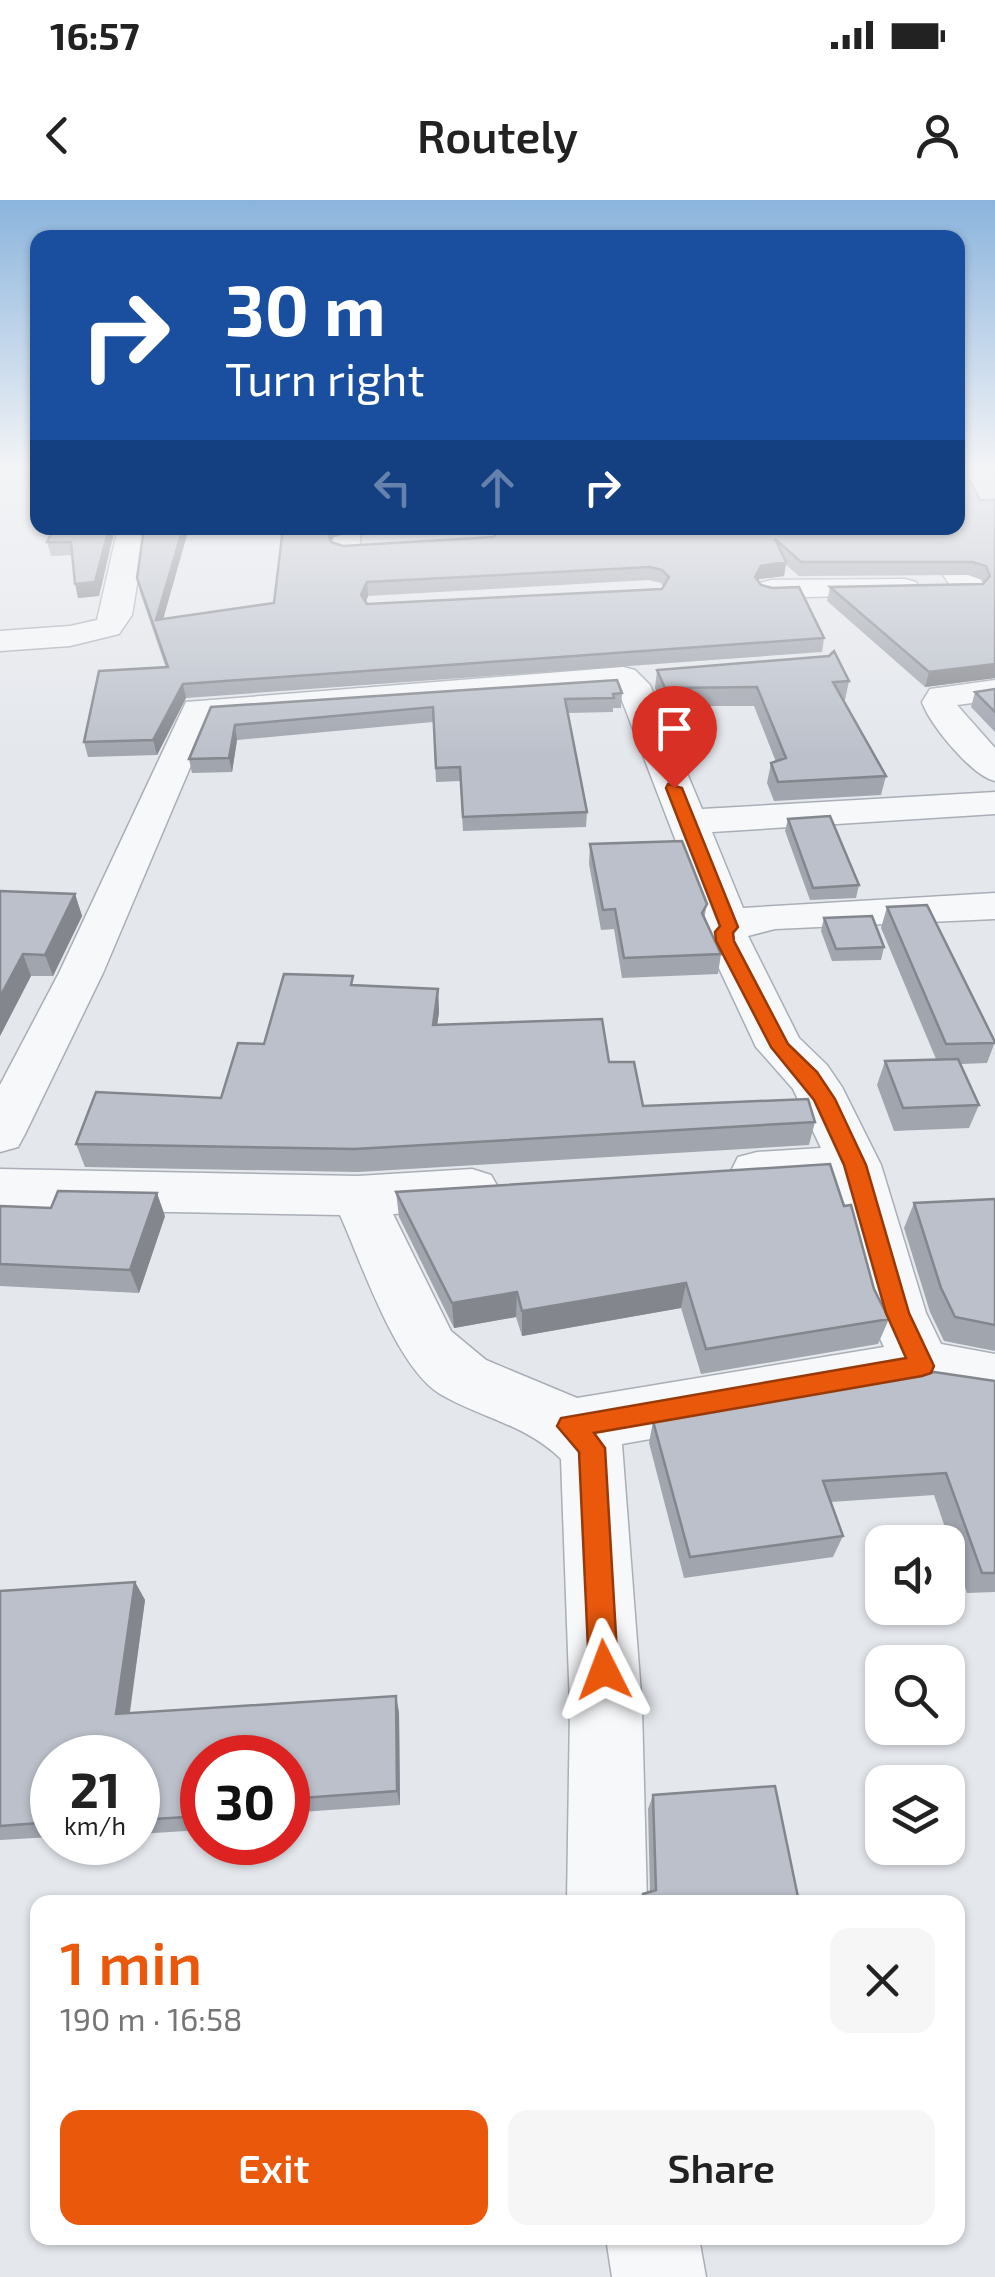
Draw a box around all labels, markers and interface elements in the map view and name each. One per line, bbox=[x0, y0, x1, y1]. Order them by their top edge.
text: 16:57 bbox=[50, 12, 140, 58]
icon: back bbox=[30, 108, 85, 163]
text: Routely bbox=[417, 108, 578, 162]
icon: person bbox=[910, 108, 965, 163]
text: 30 m bbox=[225, 266, 386, 350]
icon: right bbox=[60, 270, 190, 400]
text: Turn right bbox=[225, 351, 425, 405]
icon: left bbox=[365, 460, 420, 515]
icon: ahead bbox=[470, 460, 525, 515]
icon: right bbox=[575, 460, 630, 515]
pin bbox=[632, 686, 717, 789]
icon: arrive bbox=[647, 701, 702, 756]
map controls bbox=[865, 1525, 965, 1865]
button: sound bbox=[865, 1525, 965, 1625]
position arrow bbox=[552, 1618, 656, 1722]
button: search bbox=[865, 1645, 965, 1745]
speed limit sign: 30 bbox=[180, 1735, 310, 1865]
text: 21 bbox=[70, 1758, 120, 1818]
button: layers bbox=[865, 1765, 965, 1865]
text: km/h bbox=[64, 1810, 126, 1840]
text: 1 min bbox=[60, 1925, 202, 1997]
button: close bbox=[830, 1928, 935, 2033]
text: 190 m · 16:58 bbox=[60, 1999, 243, 2037]
button: Exit bbox=[60, 2110, 488, 2225]
button: Share bbox=[508, 2110, 935, 2225]

